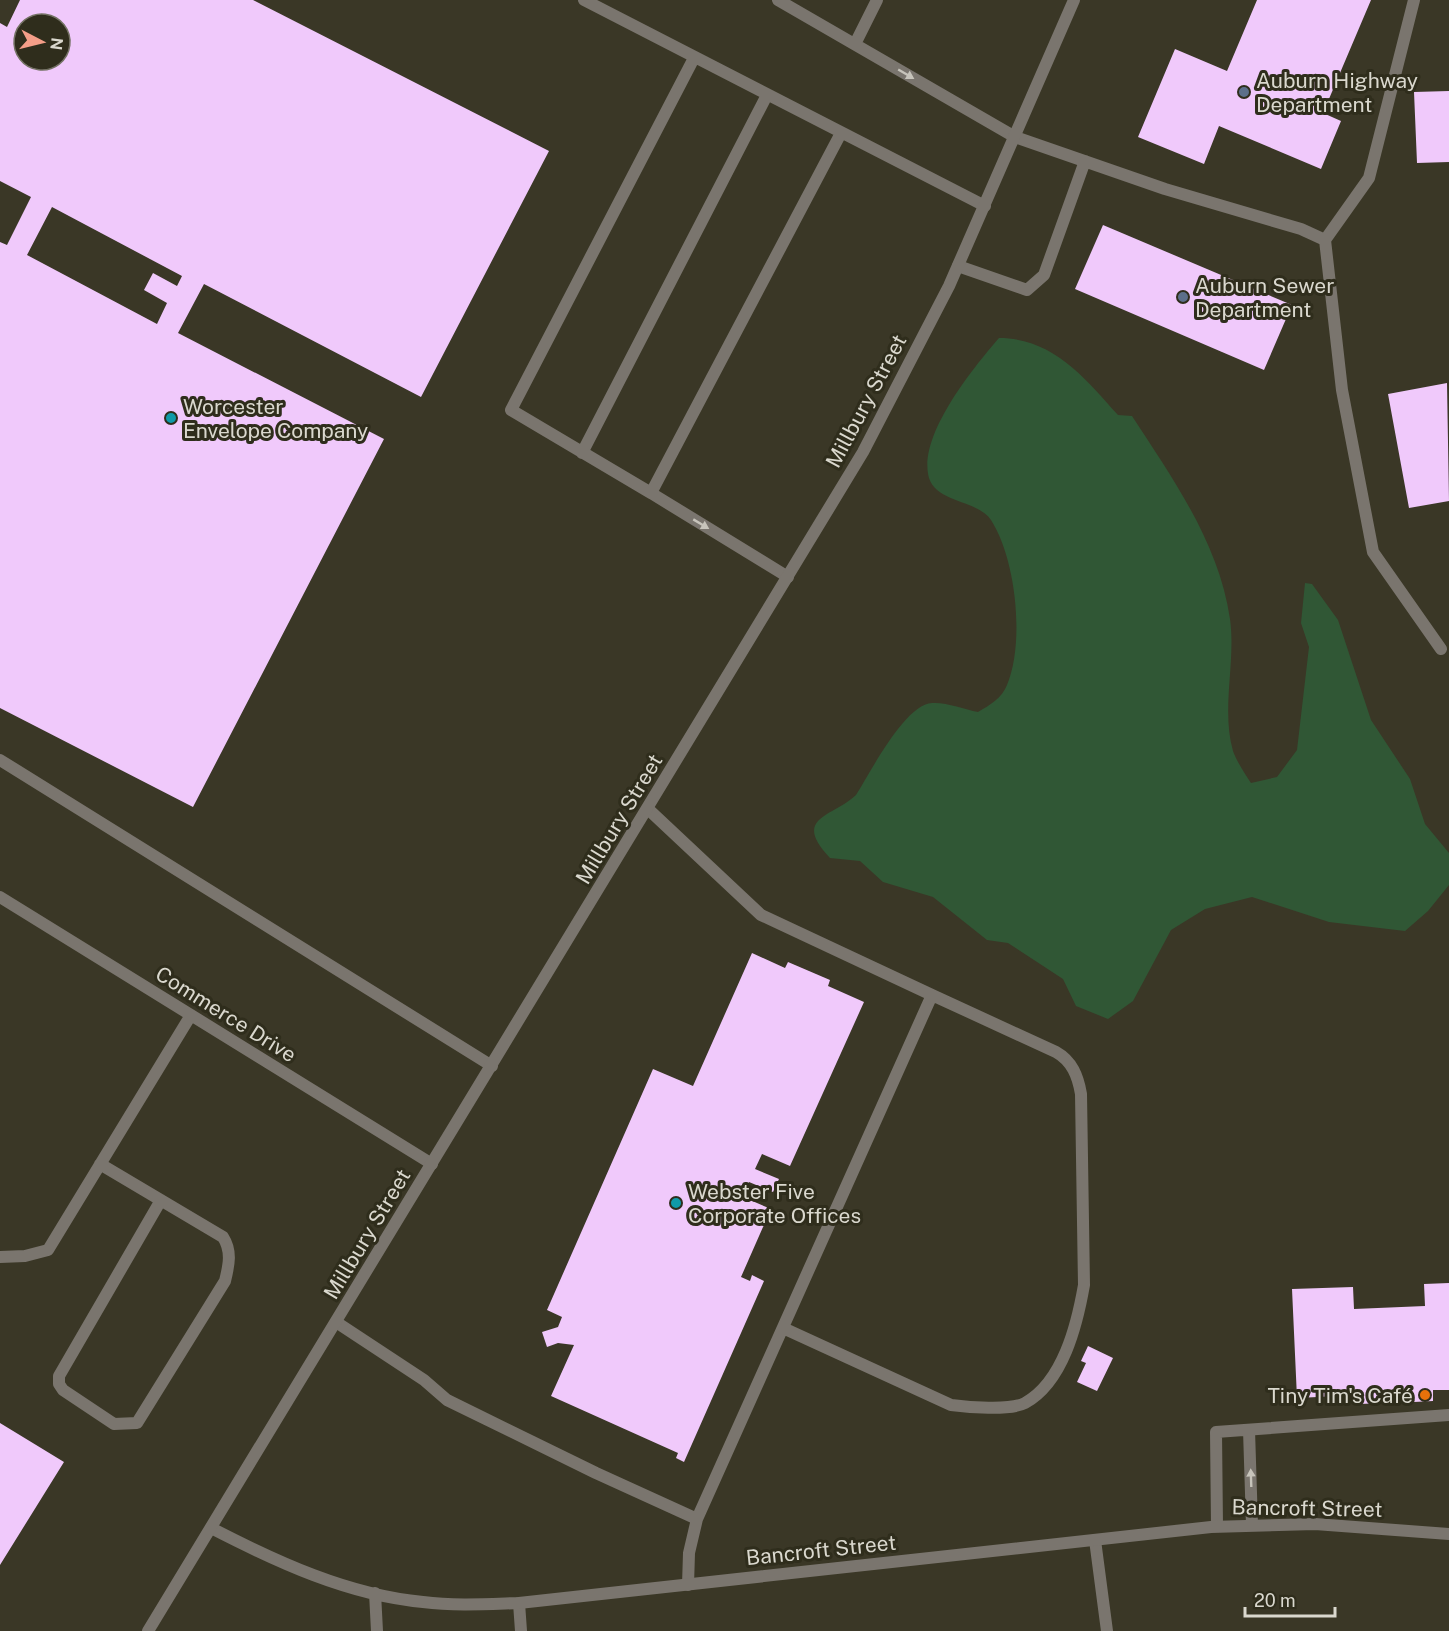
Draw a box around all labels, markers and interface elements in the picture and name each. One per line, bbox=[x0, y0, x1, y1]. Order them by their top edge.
north arrow bbox=[12, 12, 72, 72]
text: N bbox=[46, 36, 67, 51]
one-way arrow bbox=[897, 68, 914, 78]
place label: Auburn Highway Department bbox=[1256, 68, 1418, 117]
marker: Auburn Highway Department bbox=[1237, 85, 1251, 99]
place label: Auburn Sewer Department bbox=[1195, 273, 1334, 322]
marker: Auburn Sewer Department bbox=[1176, 290, 1190, 304]
street label: Millbury Street bbox=[820, 330, 912, 472]
place label: Worcester Envelope Company bbox=[183, 394, 368, 443]
marker: Worcester Envelope Company bbox=[164, 411, 178, 425]
one-way arrow bbox=[693, 518, 709, 529]
street label: Millbury Street bbox=[570, 749, 668, 889]
street label: Commerce Drive bbox=[151, 961, 301, 1067]
street label: Millbury Street bbox=[318, 1164, 416, 1304]
place label: Webster Five Corporate Offices bbox=[688, 1179, 861, 1228]
marker: Webster Five Corporate Offices bbox=[669, 1196, 683, 1210]
place label: Tiny Tim's Café bbox=[1267, 1383, 1413, 1408]
marker: Tiny Tim's Café bbox=[1418, 1388, 1432, 1402]
one-way arrow bbox=[1246, 1468, 1255, 1487]
street label: Bancroft Street bbox=[1231, 1494, 1383, 1522]
street label: Bancroft Street bbox=[745, 1530, 897, 1570]
scale bar bbox=[1245, 1580, 1335, 1618]
text: 20 m bbox=[1254, 1590, 1296, 1611]

